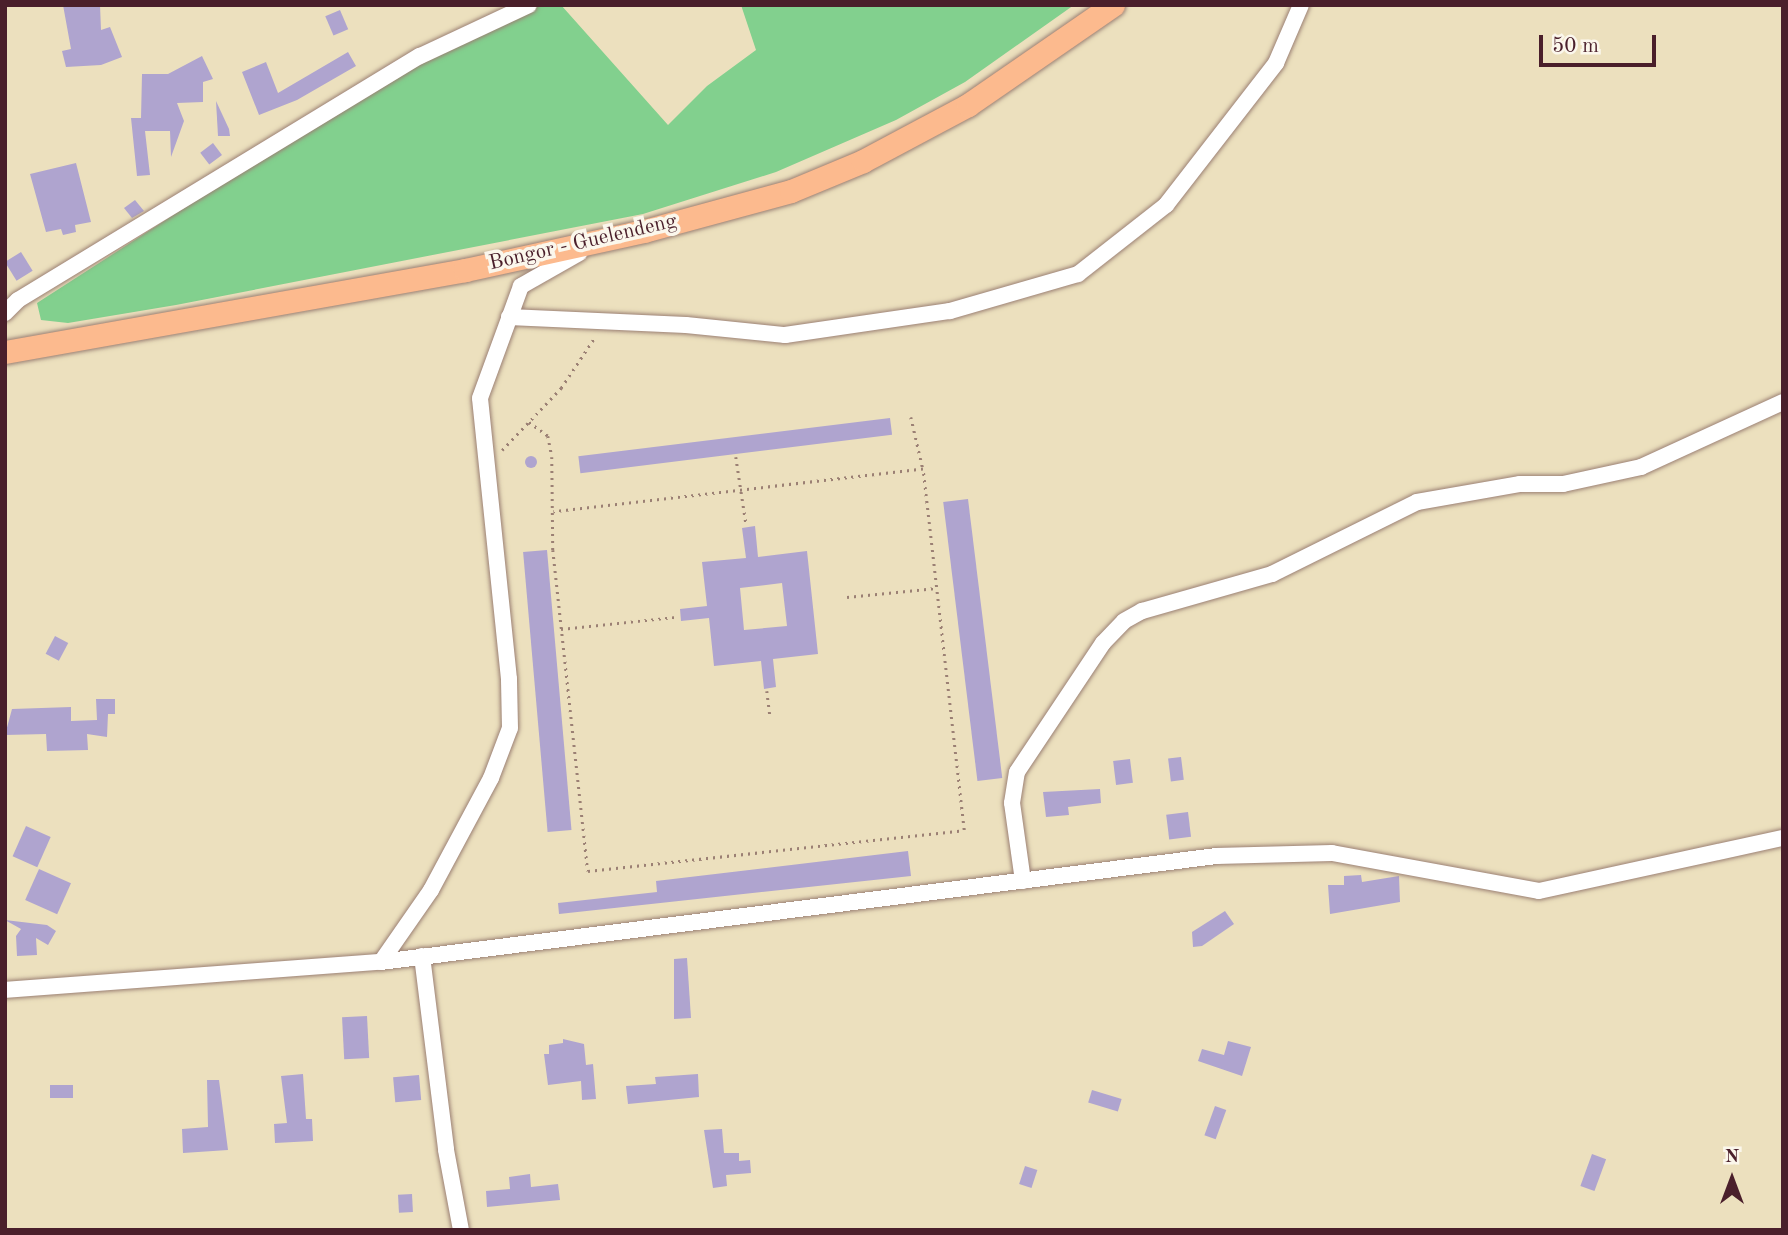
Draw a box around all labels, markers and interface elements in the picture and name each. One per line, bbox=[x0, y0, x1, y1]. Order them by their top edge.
scale bar bbox=[1543, 21, 1660, 65]
text: 50 m bbox=[1552, 36, 1599, 57]
street label: Bongor - Guelendeng bbox=[487, 209, 679, 277]
north arrow bbox=[1697, 1144, 1767, 1214]
text: N bbox=[1725, 1148, 1739, 1167]

